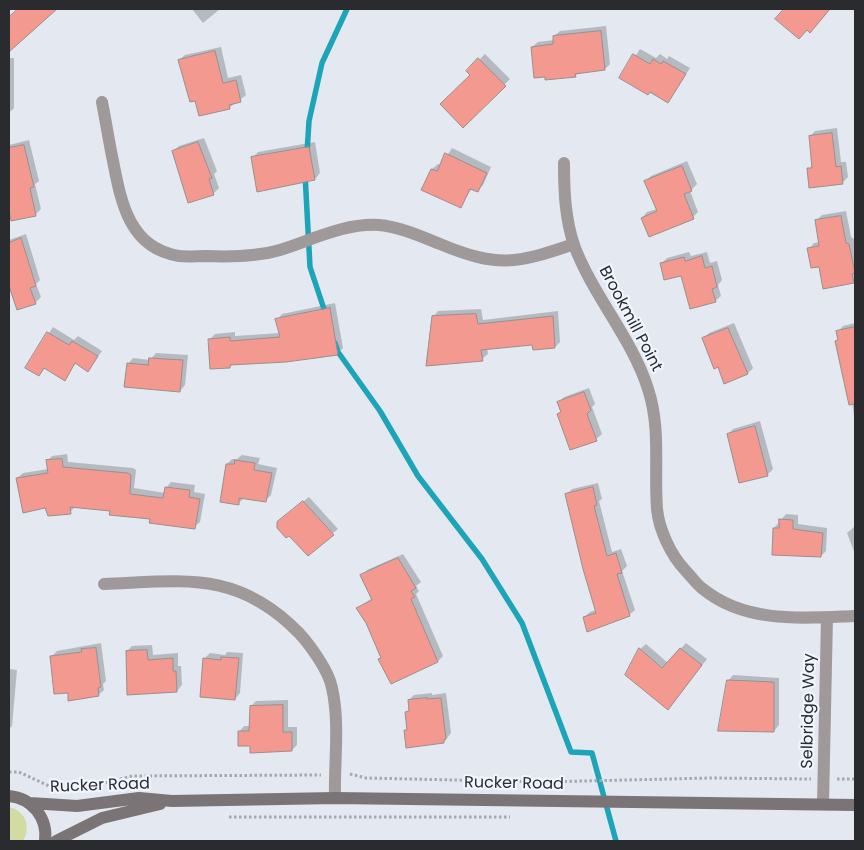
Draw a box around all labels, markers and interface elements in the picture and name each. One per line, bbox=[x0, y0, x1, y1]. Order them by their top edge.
street label: Brookmill Point bbox=[594, 263, 666, 375]
street label: Selbridge Way bbox=[798, 653, 820, 769]
street label: Rucker Road bbox=[464, 774, 564, 794]
street label: Rucker Road bbox=[50, 775, 150, 797]

